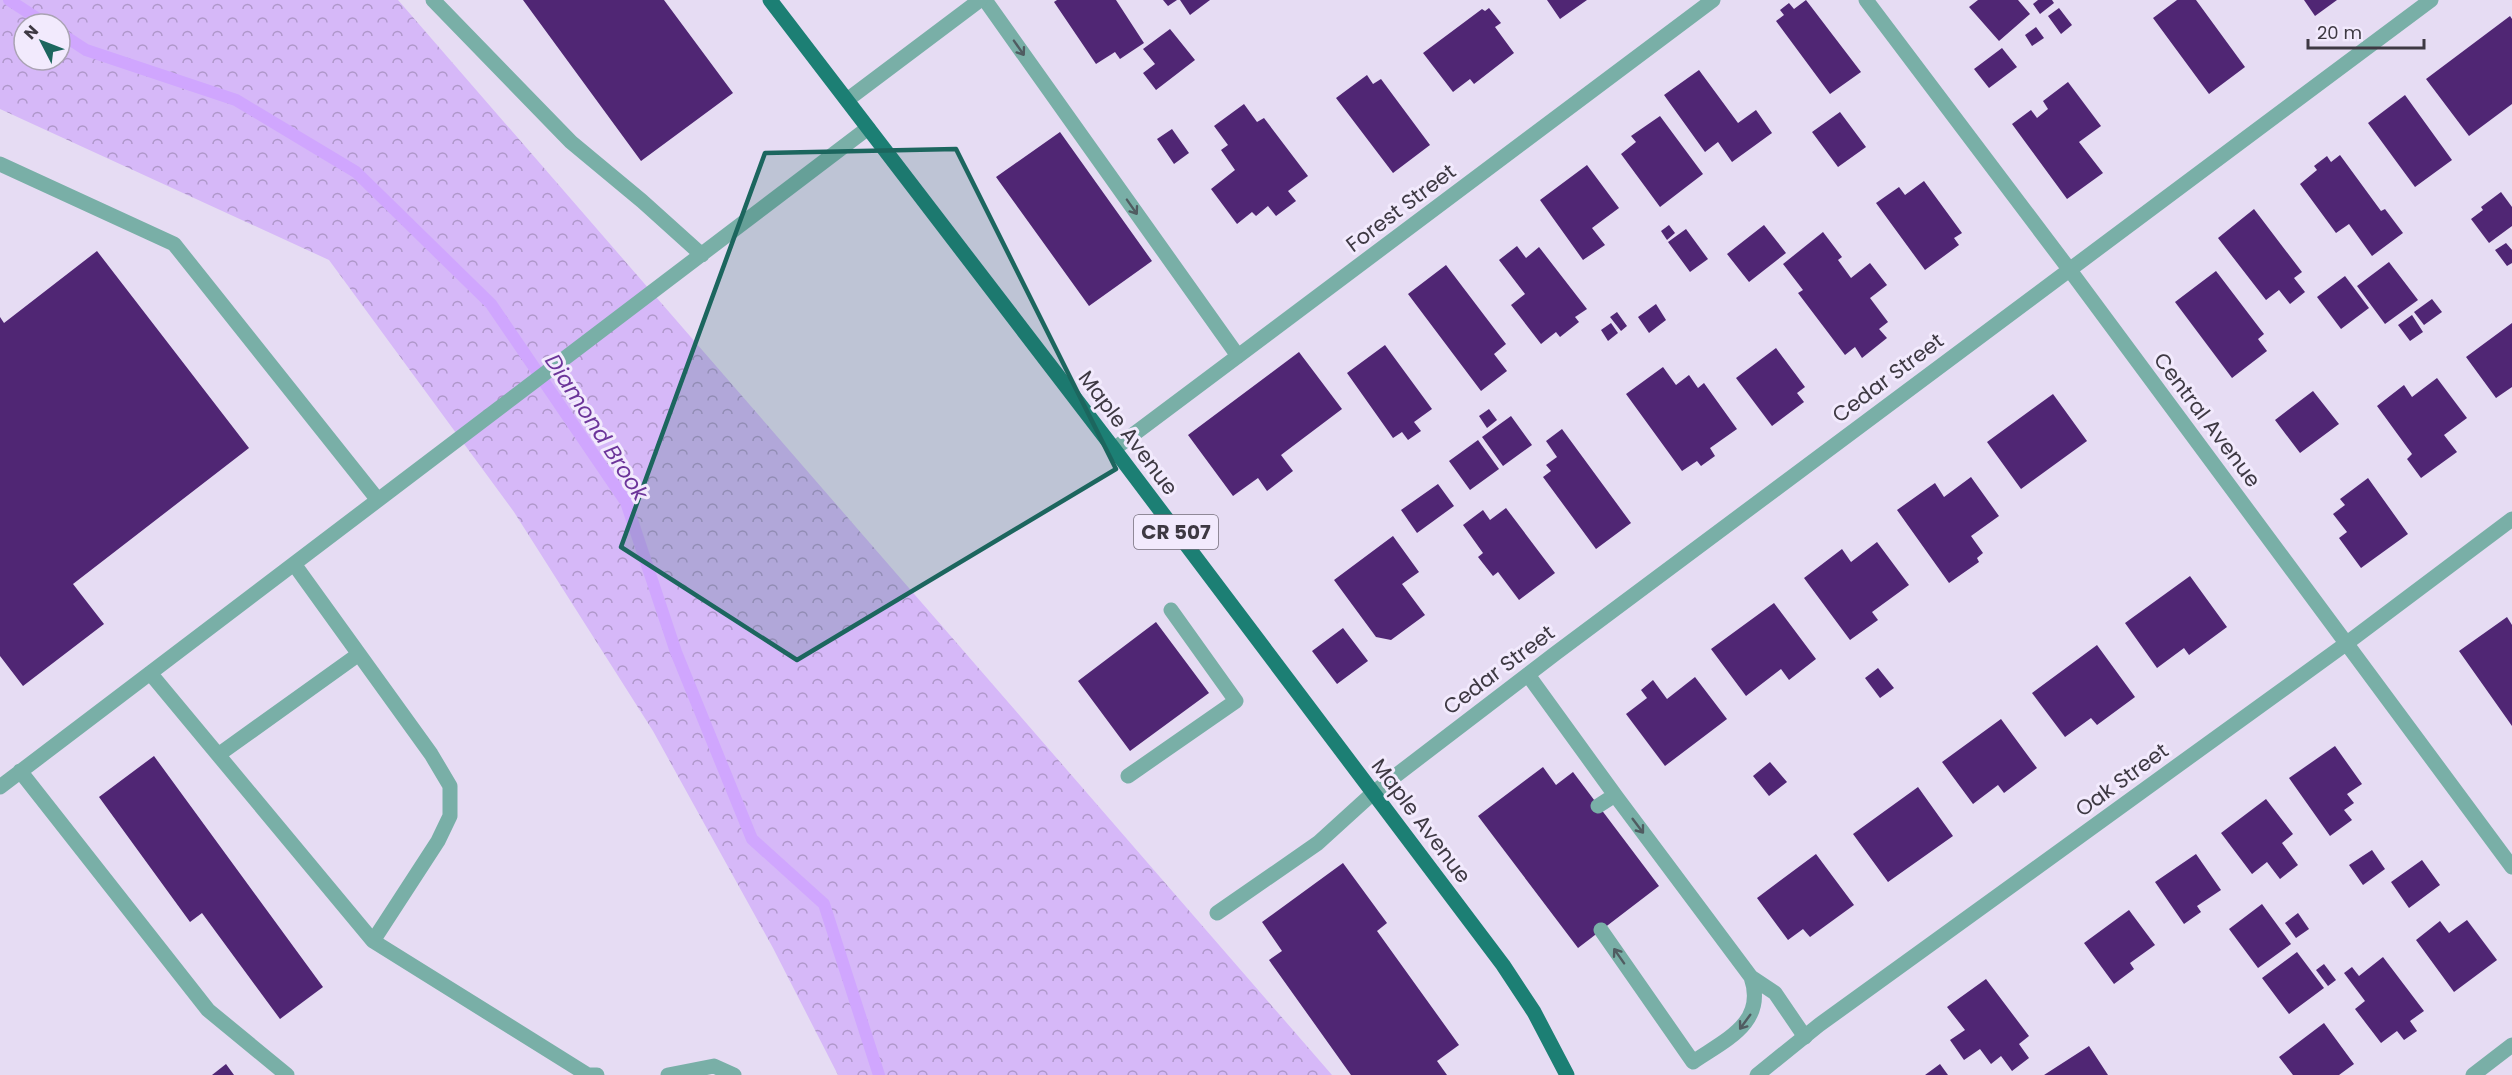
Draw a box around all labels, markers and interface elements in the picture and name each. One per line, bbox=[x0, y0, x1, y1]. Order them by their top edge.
north arrow bbox=[12, 12, 72, 72]
scale bar bbox=[2308, 12, 2424, 50]
text: N bbox=[19, 20, 44, 44]
text: 20 m bbox=[2317, 20, 2362, 45]
one-way arrow bbox=[1013, 39, 1025, 55]
street label: Forest Street bbox=[1340, 157, 1462, 258]
one-way arrow bbox=[1126, 198, 1138, 214]
street label: Cedar Street bbox=[1826, 326, 1949, 429]
street label: Central Avenue bbox=[2147, 346, 2268, 493]
water label: Diamond Brook bbox=[537, 348, 657, 508]
street label: Maple Avenue bbox=[1072, 364, 1185, 501]
road number: CR 507 bbox=[1134, 515, 1218, 549]
street label: Cedar Street bbox=[1437, 618, 1560, 721]
street label: Oak Street bbox=[2069, 736, 2174, 823]
street label: Maple Avenue bbox=[1365, 752, 1478, 889]
one-way arrow bbox=[1632, 817, 1644, 833]
one-way arrow bbox=[1613, 947, 1626, 964]
one-way arrow bbox=[1739, 1014, 1751, 1030]

